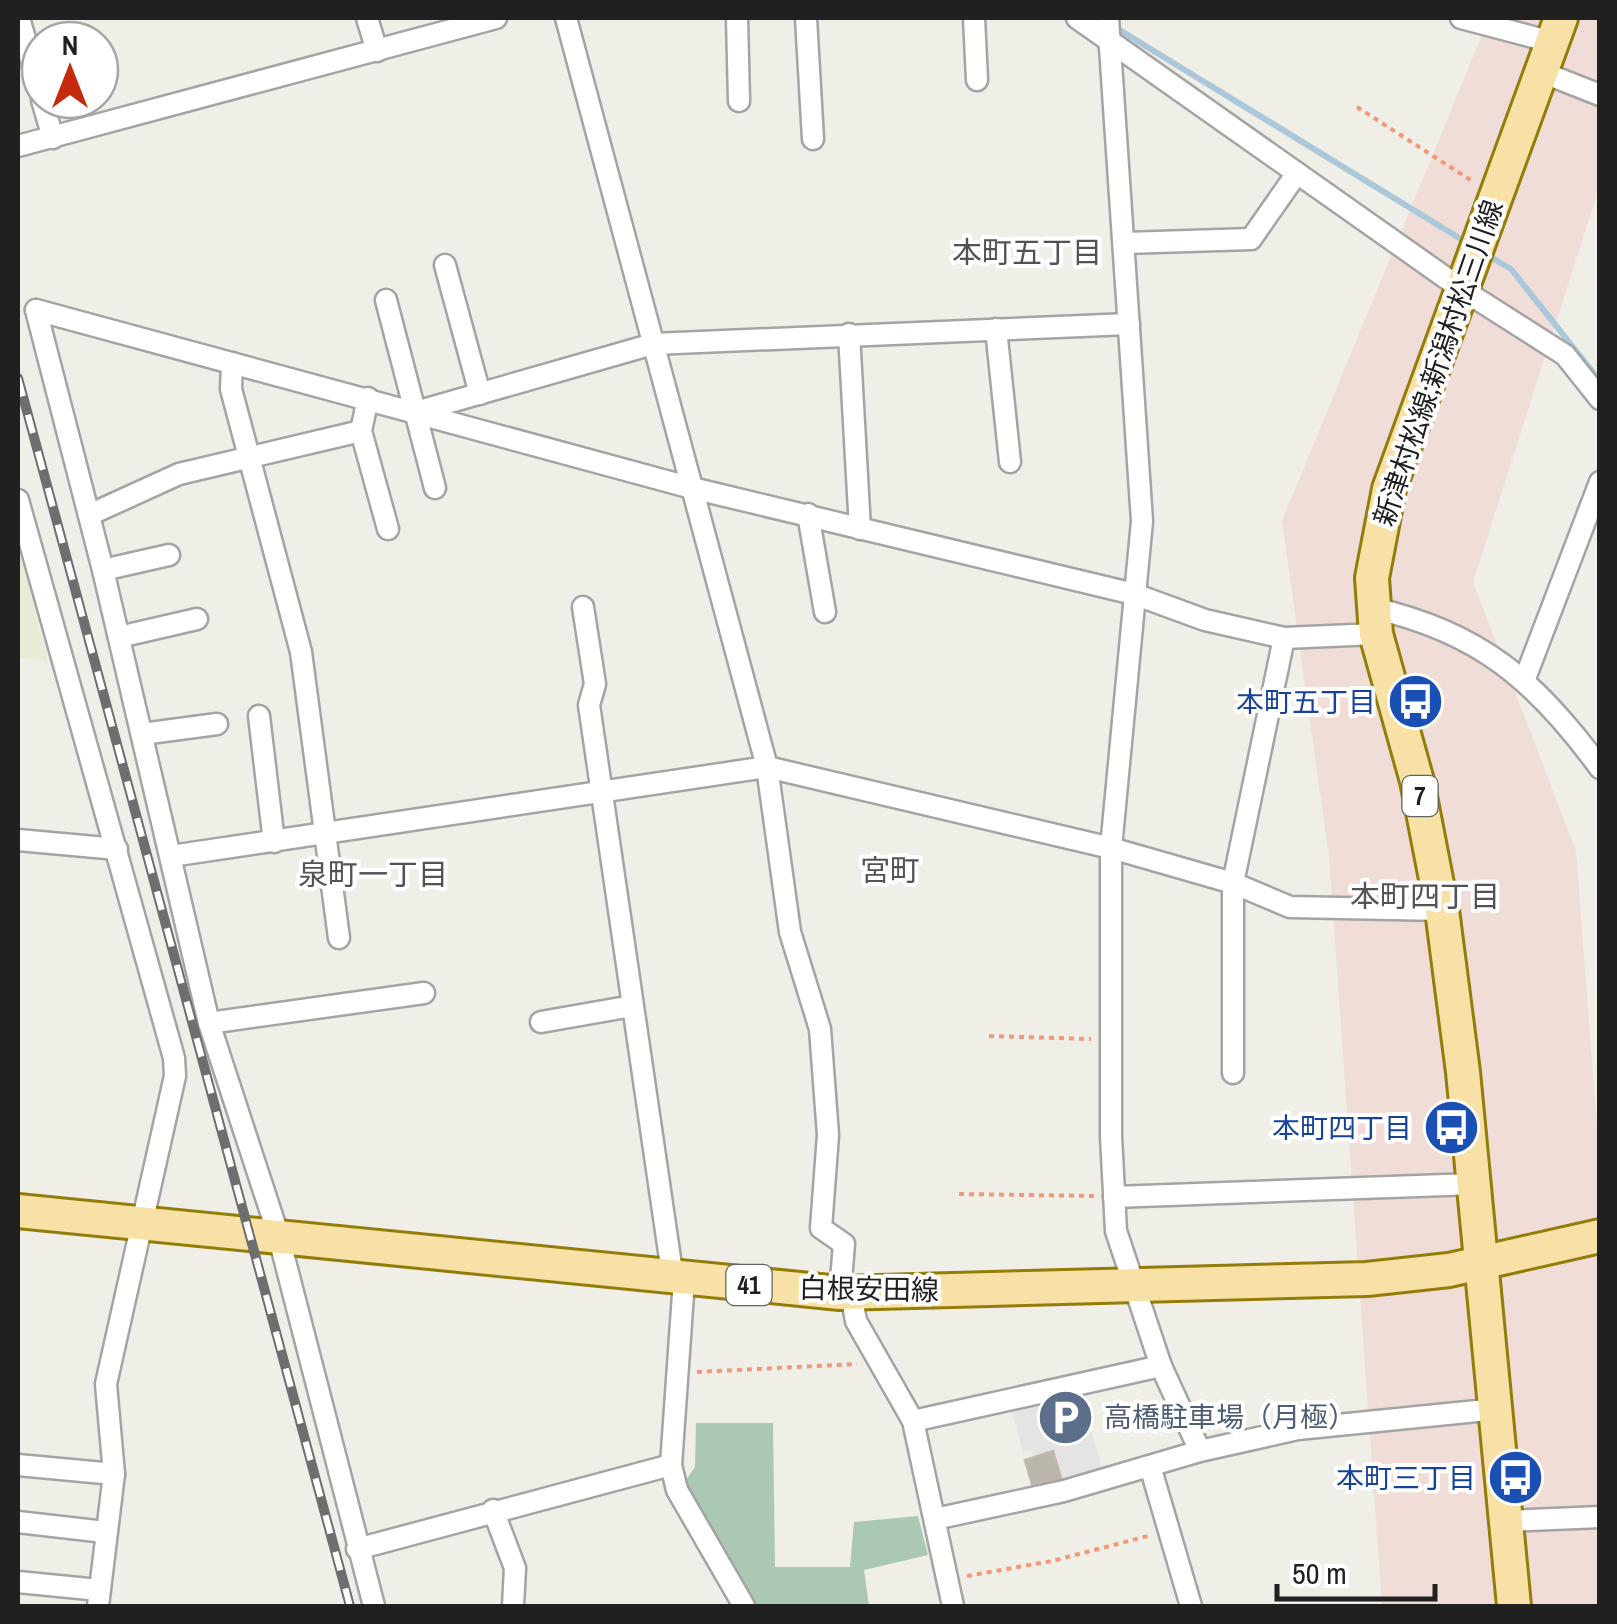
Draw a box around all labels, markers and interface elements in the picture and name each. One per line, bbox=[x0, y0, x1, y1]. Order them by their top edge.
north arrow bbox=[20, 20, 120, 120]
text: N bbox=[62, 26, 78, 64]
street label: 新津村松線;新潟村松三川線 bbox=[1364, 195, 1512, 531]
district label: 本町五丁目 bbox=[952, 232, 1102, 272]
bus stop icon: 本町五丁目 bbox=[1385, 672, 1445, 732]
place label: 本町五丁目 bbox=[1236, 683, 1376, 721]
road number: 7 bbox=[1402, 776, 1438, 816]
district label: 宮町 bbox=[860, 850, 920, 890]
district label: 泉町一丁目 bbox=[298, 854, 448, 894]
district label: 本町四丁目 bbox=[1350, 876, 1500, 916]
bus stop icon: 本町四丁目 bbox=[1421, 1098, 1481, 1158]
place label: 本町四丁目 bbox=[1272, 1109, 1412, 1147]
road number: 41 bbox=[726, 1265, 772, 1305]
street label: 白根安田線 bbox=[799, 1269, 939, 1309]
parking icon: 高橋駐車場（月極） bbox=[1035, 1387, 1095, 1447]
place label: 高橋駐車場（月極） bbox=[1104, 1398, 1356, 1436]
bus stop icon: 本町三丁目 bbox=[1485, 1448, 1545, 1508]
place label: 本町三丁目 bbox=[1336, 1459, 1476, 1497]
scale bar bbox=[1277, 1539, 1434, 1601]
text: 50 m bbox=[1292, 1553, 1347, 1593]

